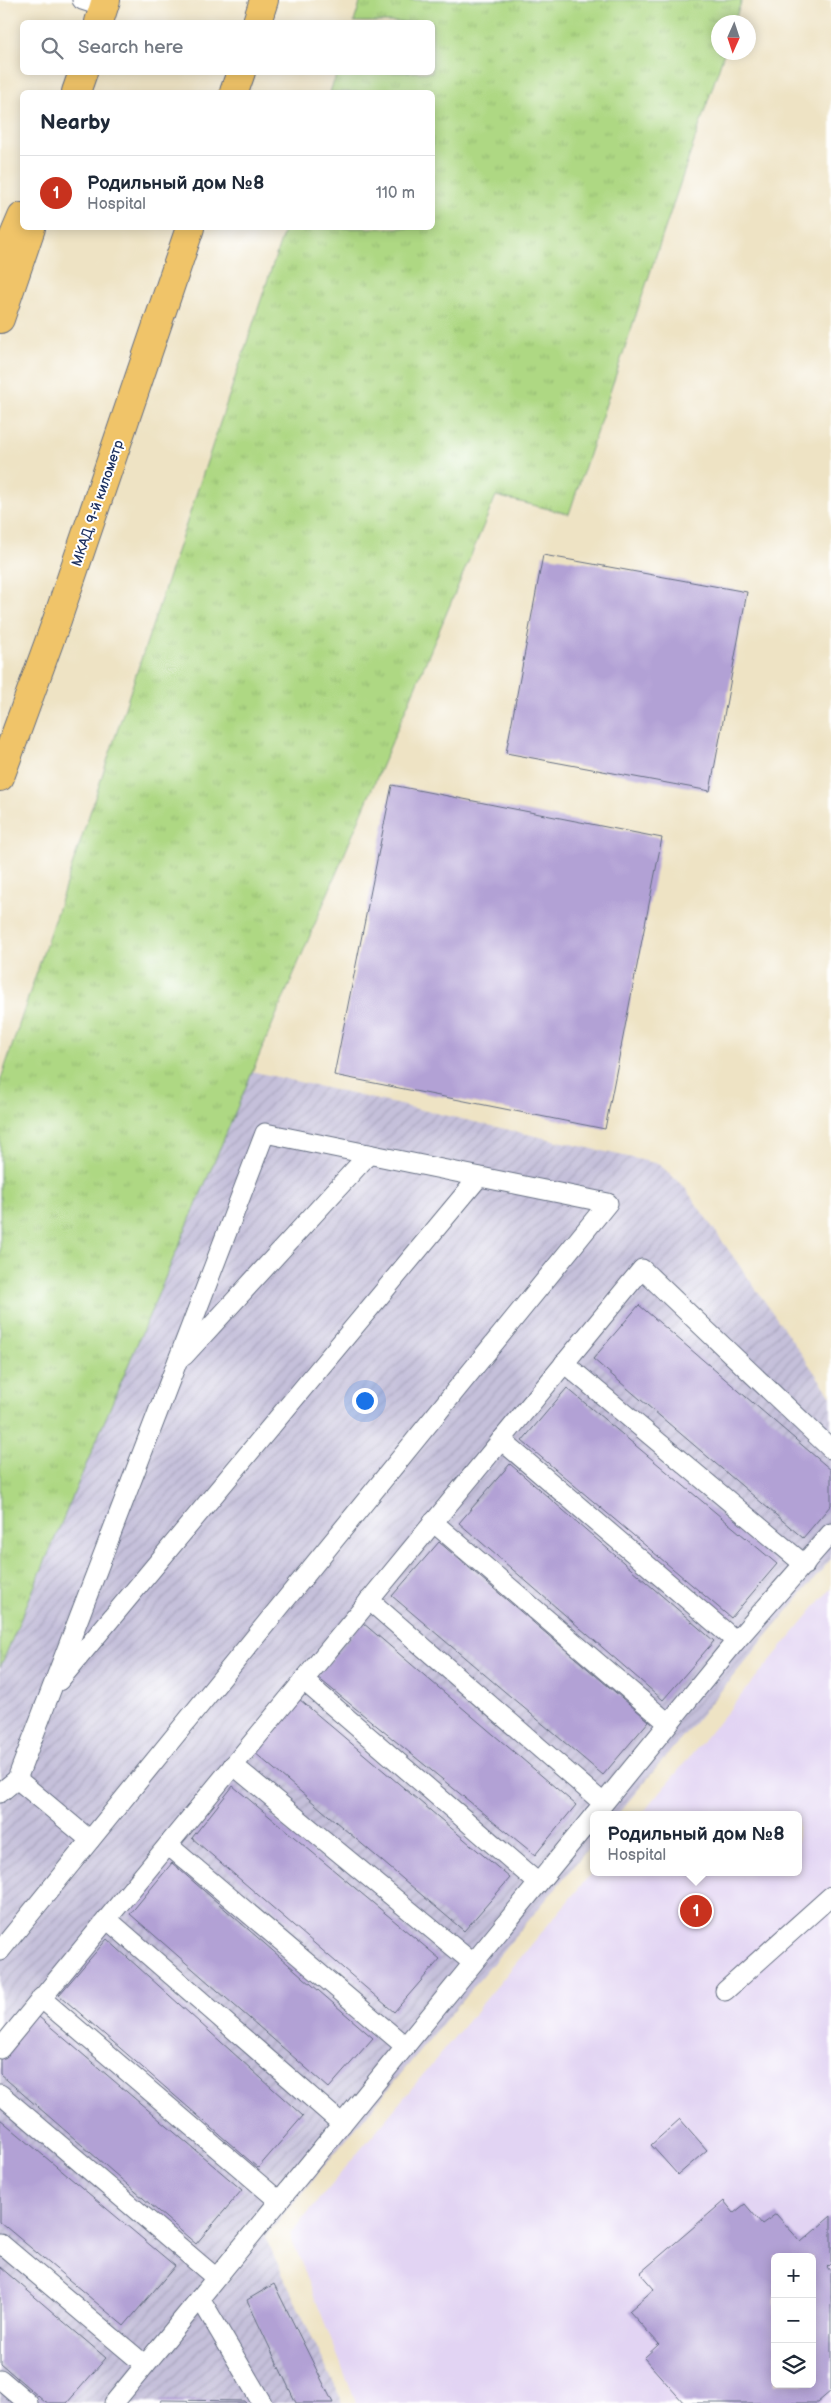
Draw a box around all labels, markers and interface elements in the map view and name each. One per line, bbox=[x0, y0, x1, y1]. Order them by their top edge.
north arrow bbox=[711, 15, 756, 60]
search box bbox=[20, 20, 435, 75]
icon: search bbox=[38, 34, 66, 62]
text: Search here bbox=[78, 36, 183, 59]
text: Nearby bbox=[40, 110, 110, 135]
text: Родильный дом №8 bbox=[87, 172, 264, 195]
text: 1 bbox=[53, 184, 59, 203]
text: 110 m bbox=[376, 184, 415, 203]
text: Hospital bbox=[87, 195, 146, 214]
street label: МКАД, 9-й километр bbox=[68, 438, 127, 569]
your location bbox=[352, 1388, 378, 1414]
popup bbox=[590, 1811, 802, 1876]
text: Родильный дом №8 bbox=[607, 1823, 785, 1846]
text: Hospital bbox=[607, 1846, 666, 1865]
pin: 1 bbox=[680, 1892, 712, 1930]
map controls bbox=[771, 2253, 816, 2388]
button: + bbox=[771, 2253, 816, 2298]
button: − bbox=[771, 2298, 816, 2343]
button: layers bbox=[771, 2343, 816, 2388]

